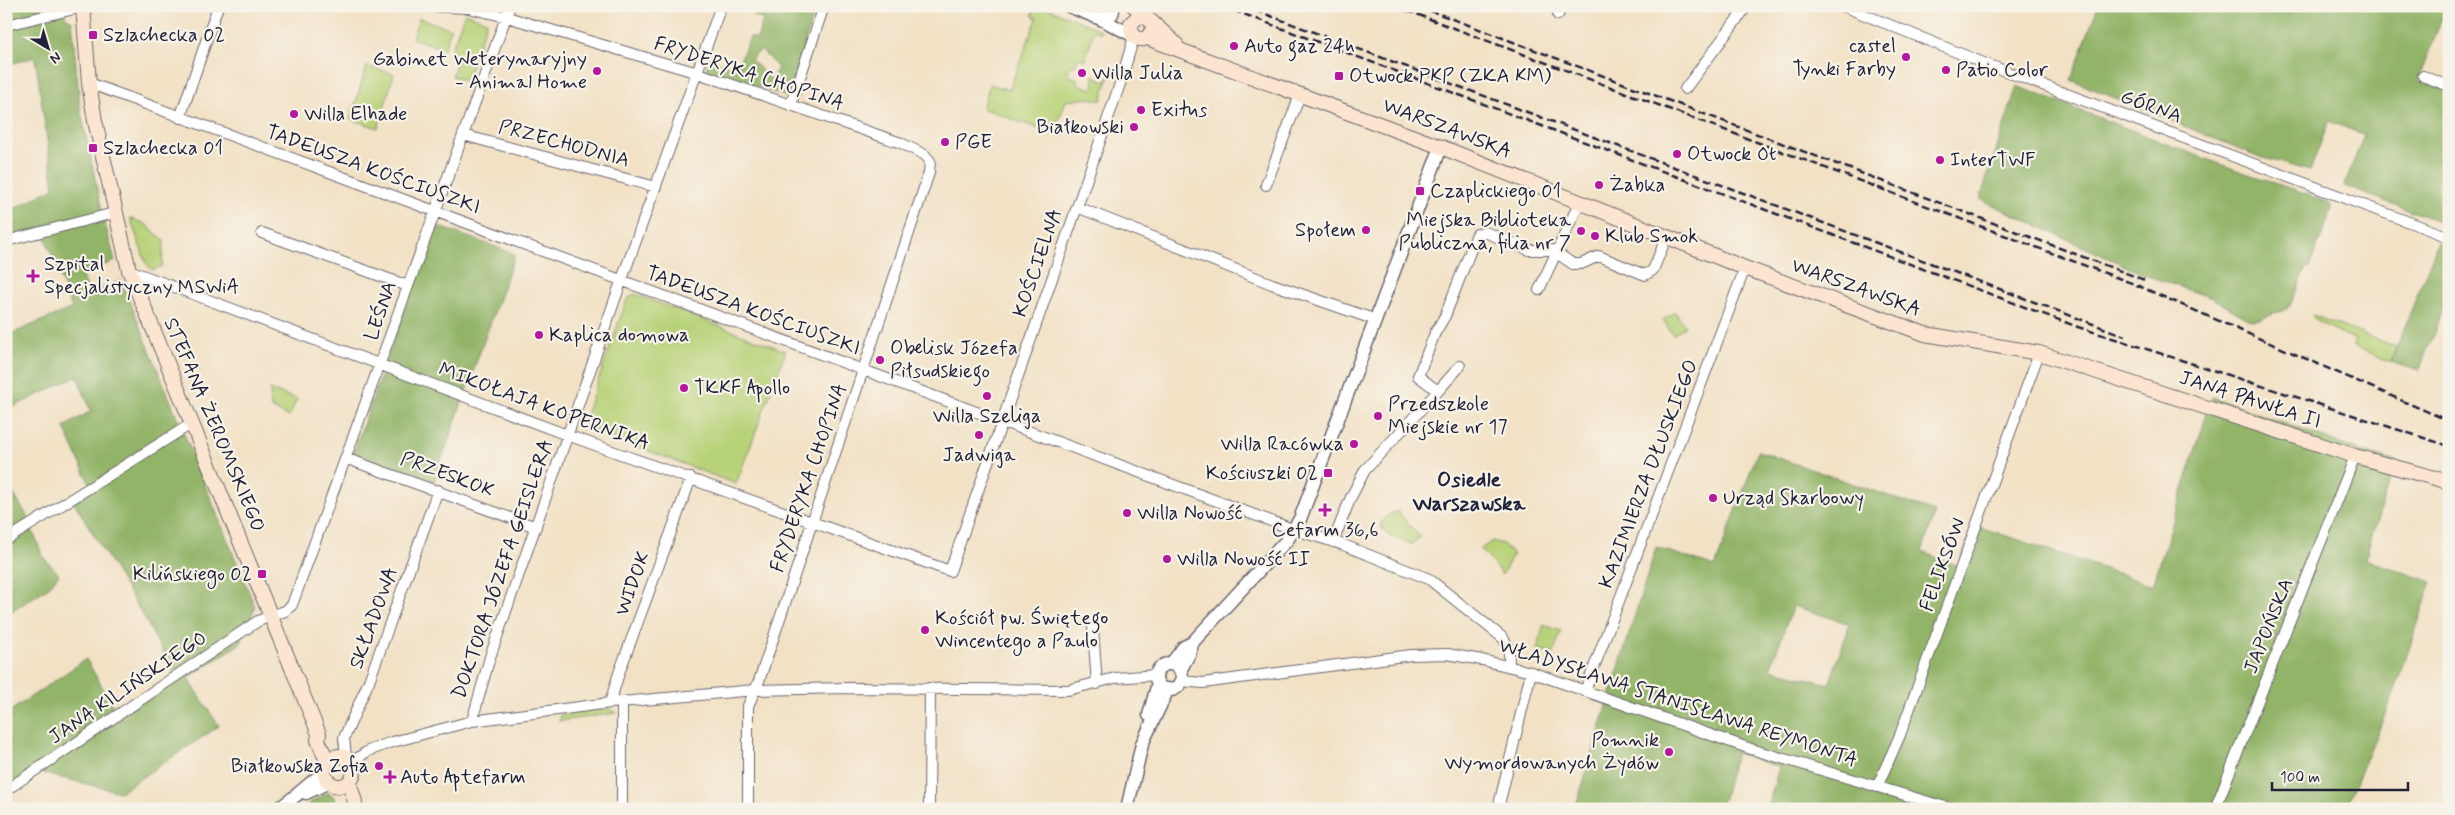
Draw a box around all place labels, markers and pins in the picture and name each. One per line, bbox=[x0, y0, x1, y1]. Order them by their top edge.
place label: Szlachecka 02 bbox=[103, 22, 225, 49]
marker: Szlachecka 02 bbox=[87, 29, 99, 41]
place label: Auto gaz 24h bbox=[1244, 33, 1355, 62]
place label: castel Tynki Farby bbox=[1792, 33, 1896, 83]
marker: Auto gaz 24h bbox=[1228, 40, 1240, 52]
place label: Gabinet Weterynaryjny - Animal Home bbox=[373, 46, 587, 96]
marker: castel Tynki Farby bbox=[1900, 51, 1912, 63]
place label: Patio Color bbox=[1956, 57, 2049, 84]
place label: Willa Julia bbox=[1092, 60, 1183, 87]
place label: Otwock PKP (ZKA KM) bbox=[1349, 63, 1551, 90]
marker: Patio Color bbox=[1940, 64, 1952, 76]
marker: Gabinet Weterynaryjny - Animal Home bbox=[591, 65, 603, 77]
marker: Willa Julia bbox=[1076, 67, 1088, 79]
marker: Otwock PKP (ZKA KM) bbox=[1333, 70, 1345, 82]
place label: Exitus bbox=[1151, 97, 1207, 124]
place label: Willa Elhade bbox=[304, 101, 407, 128]
marker: Exitus bbox=[1135, 104, 1147, 116]
marker: Willa Elhade bbox=[288, 108, 300, 120]
place label: Białkowski bbox=[1036, 114, 1124, 141]
marker: Białkowski bbox=[1128, 121, 1140, 133]
place label: PGE bbox=[955, 129, 992, 156]
place label: Szlachecka 01 bbox=[103, 135, 223, 162]
marker: PGE bbox=[939, 136, 951, 148]
place label: Otwock Ot bbox=[1687, 141, 1777, 168]
marker: Szlachecka 01 bbox=[87, 142, 99, 154]
place label: InterTWF bbox=[1950, 147, 2036, 174]
marker: Otwock Ot bbox=[1671, 148, 1683, 160]
marker: InterTWF bbox=[1934, 154, 1946, 166]
place label: Żabka bbox=[1609, 172, 1665, 199]
place label: Czaplickiego 01 bbox=[1430, 178, 1561, 206]
marker: Żabka bbox=[1593, 179, 1605, 191]
marker: Czaplickiego 01 bbox=[1414, 185, 1426, 197]
place label: Miejska Biblioteka Publiczna, filia nr 7 bbox=[1398, 207, 1572, 257]
place label: Społem bbox=[1295, 217, 1356, 244]
place label: Klub Smok bbox=[1605, 223, 1698, 250]
marker: Społem bbox=[1360, 224, 1372, 236]
marker: Miejska Biblioteka Publiczna, filia nr 7 bbox=[1575, 225, 1587, 237]
marker: Klub Smok bbox=[1589, 230, 1601, 242]
place label: Szpital Specjalistyczny MSWiA bbox=[44, 251, 239, 301]
marker: Szpital Specjalistyczny MSWiA bbox=[26, 269, 40, 283]
place label: Kaplica domowa bbox=[549, 322, 689, 349]
marker: Kaplica domowa bbox=[533, 329, 545, 341]
place label: Obelisk Józefa Piłsudskiego bbox=[890, 335, 1018, 387]
marker: Obelisk Józefa Piłsudskiego bbox=[874, 354, 886, 366]
place label: TKKF Apollo bbox=[694, 375, 790, 403]
marker: TKKF Apollo bbox=[678, 382, 690, 394]
marker: Willa Szeliga bbox=[981, 390, 993, 402]
place label: Przedszkole Miejskie nr 17 bbox=[1388, 391, 1507, 441]
place label: Willa Szeliga bbox=[933, 403, 1041, 430]
marker: Przedszkole Miejskie nr 17 bbox=[1372, 410, 1384, 422]
marker: Jadwiga bbox=[973, 429, 985, 441]
place label: Willa Racówka bbox=[1220, 431, 1344, 458]
marker: Willa Racówka bbox=[1348, 438, 1360, 450]
place label: Jadwiga bbox=[942, 442, 1017, 469]
place label: Kościuszki 02 bbox=[1206, 460, 1318, 487]
marker: Kościuszki 02 bbox=[1322, 467, 1334, 479]
place label: Urząd Skarbowy bbox=[1723, 485, 1864, 512]
marker: Urząd Skarbowy bbox=[1707, 492, 1719, 504]
place label: Willa Nowość bbox=[1137, 500, 1243, 527]
marker: Cefarm 36,6 bbox=[1319, 504, 1331, 516]
marker: Willa Nowość bbox=[1121, 507, 1133, 519]
place label: Cefarm 36,6 bbox=[1271, 517, 1379, 544]
place label: Willa Nowość II bbox=[1177, 546, 1311, 573]
marker: Willa Nowość II bbox=[1161, 553, 1173, 565]
place label: Kilińskiego 02 bbox=[133, 561, 252, 589]
marker: Kilińskiego 02 bbox=[256, 568, 268, 580]
place label: Kościół pw. Świętego Wincentego a Paulo bbox=[935, 605, 1108, 656]
marker: Kościół pw. Świętego Wincentego a Paulo bbox=[919, 624, 931, 636]
place label: Pomnik Wymordowanych Żydów bbox=[1444, 727, 1659, 777]
marker: Pomnik Wymordowanych Żydów bbox=[1663, 746, 1675, 758]
place label: Białkowska Zofia bbox=[231, 753, 369, 780]
marker: Białkowska Zofia bbox=[373, 760, 385, 772]
place label: Auto Aptefarm bbox=[400, 764, 526, 792]
marker: Auto Aptefarm bbox=[384, 771, 396, 783]

